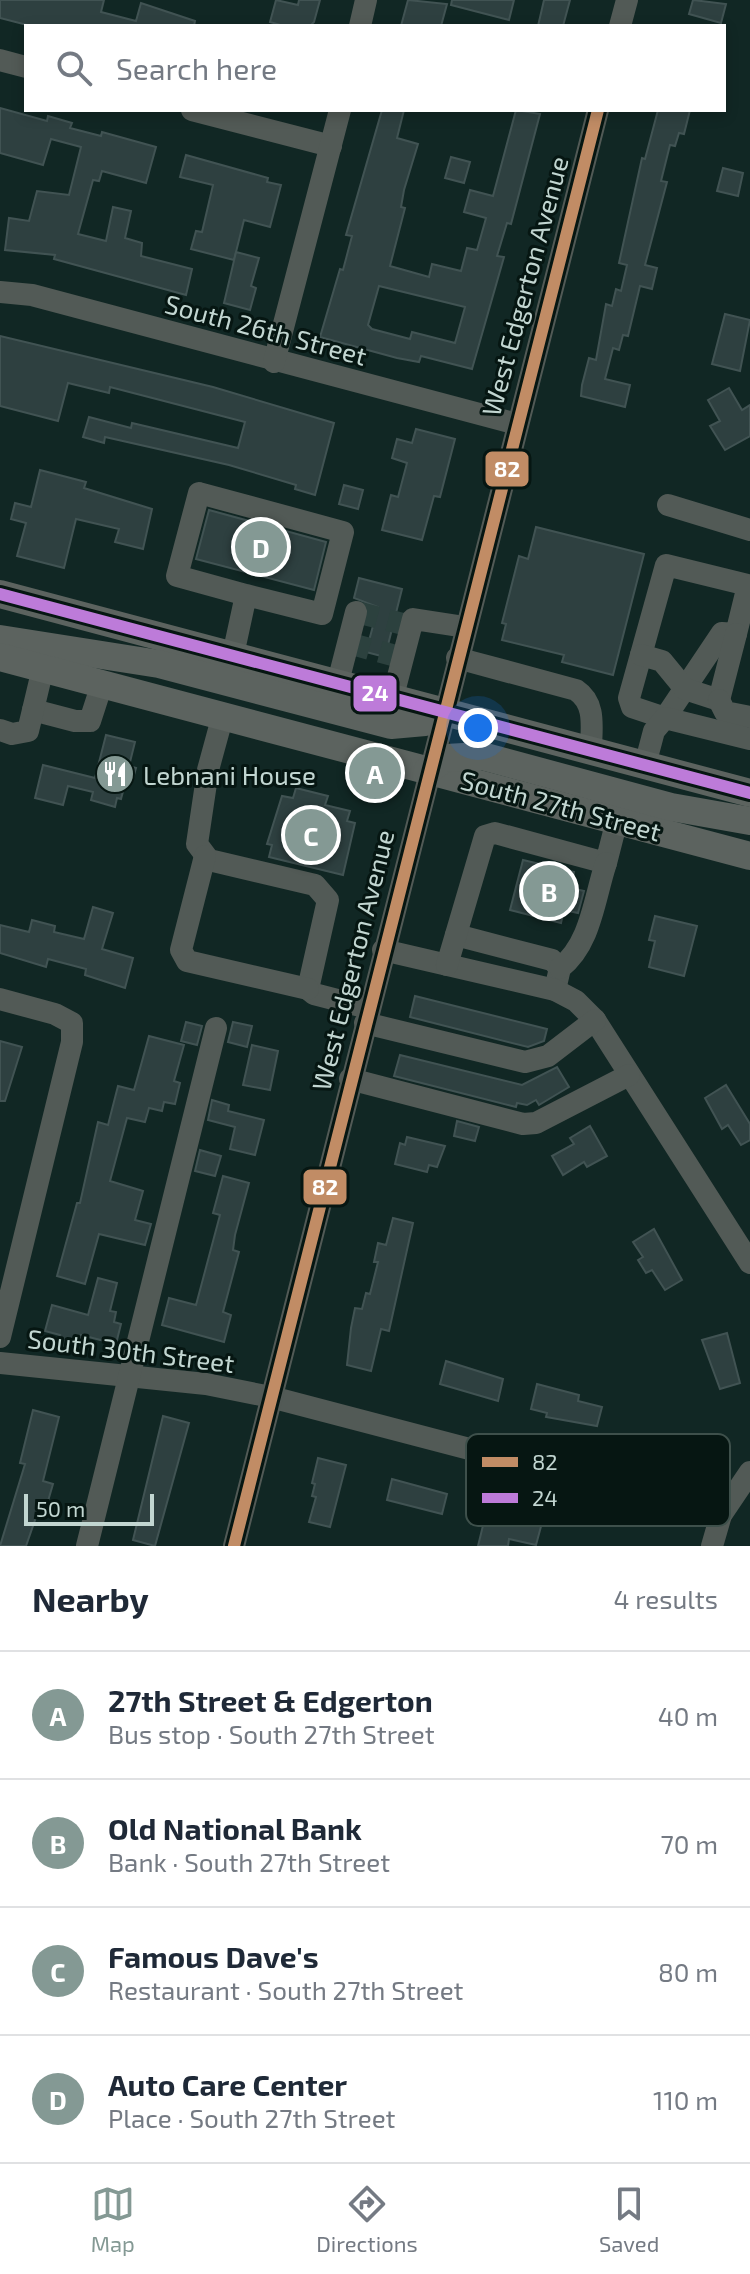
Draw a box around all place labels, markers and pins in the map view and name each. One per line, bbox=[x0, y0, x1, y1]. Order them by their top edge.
pin: D bbox=[235, 517, 287, 577]
pin: A bbox=[349, 743, 401, 803]
restaurant icon: Lebnani House bbox=[94, 753, 136, 795]
place label: Lebnani House bbox=[143, 759, 316, 790]
pin: C bbox=[285, 805, 337, 865]
pin: B bbox=[523, 861, 575, 921]

